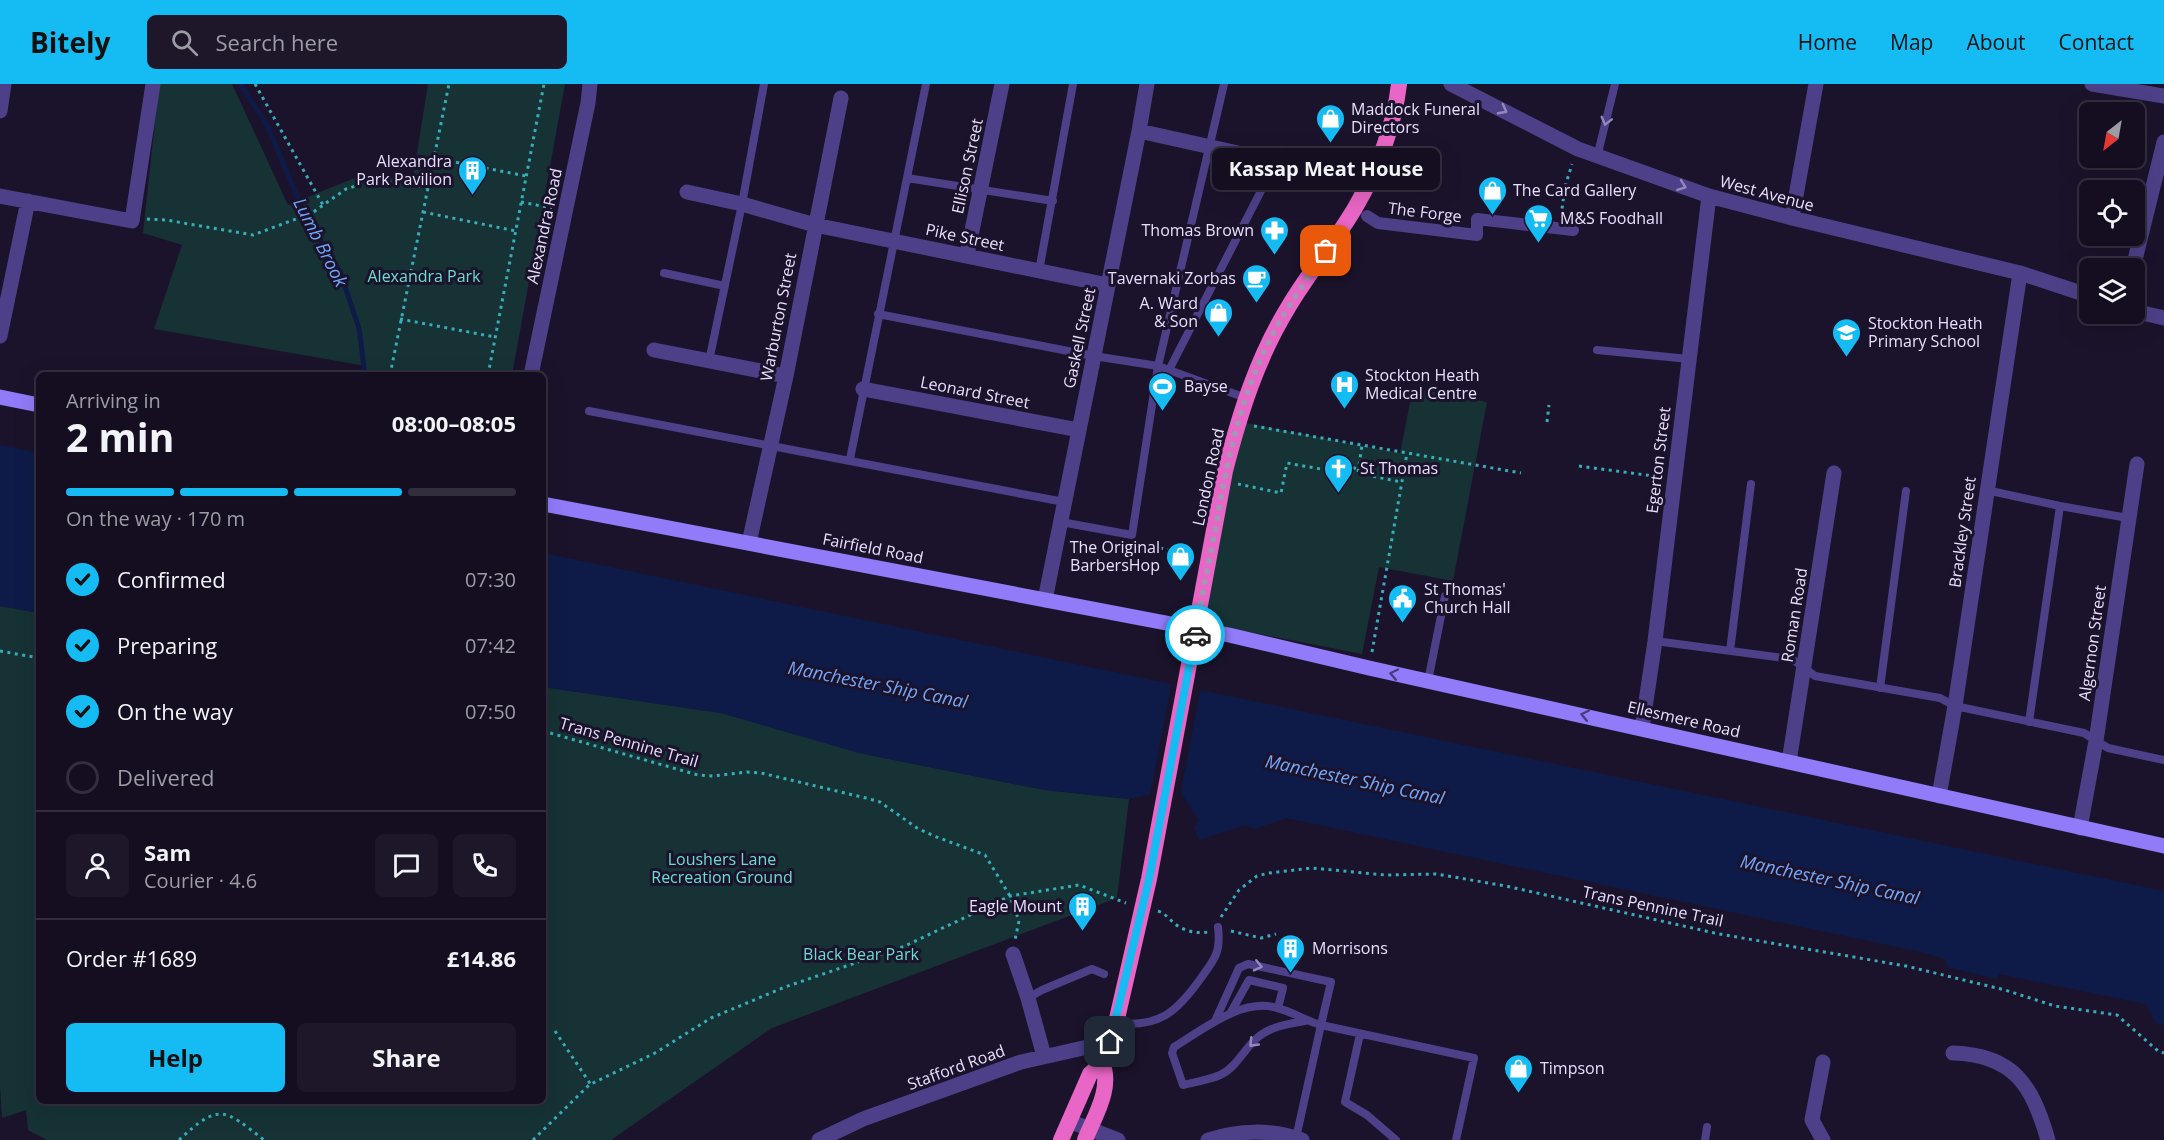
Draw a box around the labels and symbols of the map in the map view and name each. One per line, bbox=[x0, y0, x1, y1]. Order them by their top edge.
place label: Maddock Funeral Directors bbox=[1351, 98, 1480, 138]
shop icon: Maddock Funeral Directors bbox=[1314, 102, 1346, 144]
north arrow bbox=[2079, 102, 2145, 168]
one-way arrow bbox=[1497, 103, 1507, 114]
one-way arrow bbox=[1600, 115, 1613, 125]
street label: Ellison Street bbox=[946, 116, 988, 216]
callout: Kassap Meat House bbox=[1212, 149, 1440, 191]
place label: Alexandra Park Pavilion bbox=[356, 150, 452, 190]
building icon: Alexandra Park Pavilion bbox=[457, 154, 489, 196]
street label: Alexandra Road bbox=[521, 166, 567, 286]
street label: West Avenue bbox=[1717, 170, 1817, 216]
shop icon: The Card Gallery bbox=[1476, 174, 1508, 216]
place label: The Card Gallery bbox=[1513, 179, 1637, 201]
one-way arrow bbox=[1676, 179, 1687, 192]
water label: Lumb Brook bbox=[288, 193, 354, 292]
street label: The Forge bbox=[1387, 197, 1463, 227]
supermarket icon: M&S Foodhall bbox=[1523, 202, 1555, 244]
place label: M&S Foodhall bbox=[1560, 207, 1663, 229]
pharmacy icon: Thomas Brown bbox=[1259, 214, 1291, 256]
street label: Pike Street bbox=[924, 218, 1007, 256]
place label: Thomas Brown bbox=[1142, 219, 1254, 241]
pin bbox=[1300, 225, 1351, 276]
street label: Warburton Street bbox=[755, 251, 801, 383]
cafe icon: Tavernaki Zorbas bbox=[1241, 262, 1273, 304]
park label: Alexandra Park bbox=[367, 265, 481, 287]
place label: Tavernaki Zorbas bbox=[1108, 267, 1236, 289]
street label: Gaskell Street bbox=[1058, 285, 1100, 390]
place label: A. Ward & Son bbox=[1140, 292, 1198, 332]
shop icon: A. Ward & Son bbox=[1203, 296, 1235, 338]
place label: Stockton Heath Primary School bbox=[1868, 312, 1983, 352]
school or university icon: Stockton Heath Primary School bbox=[1831, 316, 1863, 358]
place label: Stockton Heath Medical Centre bbox=[1365, 364, 1480, 404]
hospital icon: Stockton Heath Medical Centre bbox=[1328, 368, 1360, 410]
sports icon: Bayse bbox=[1147, 370, 1179, 412]
street label: Leonard Street bbox=[918, 371, 1032, 413]
place label: Bayse bbox=[1184, 375, 1228, 397]
street label: Egerton Street bbox=[1641, 405, 1675, 514]
street label: London Road bbox=[1187, 426, 1229, 528]
church icon: St Thomas bbox=[1323, 452, 1355, 494]
place label: St Thomas bbox=[1360, 457, 1438, 479]
street label: Brackley Street bbox=[1943, 475, 1981, 589]
street label: Fairfield Road bbox=[821, 527, 925, 569]
place label: The Original BarbersHop bbox=[1070, 536, 1160, 576]
shop icon: The Original BarbersHop bbox=[1165, 540, 1197, 582]
street label: Roman Road bbox=[1776, 566, 1812, 664]
place label: St Thomas' Church Hall bbox=[1424, 578, 1511, 618]
public building icon: St Thomas' Church Hall bbox=[1387, 582, 1419, 624]
street label: Algernon Street bbox=[2073, 584, 2111, 702]
courier bbox=[1165, 605, 1225, 665]
water label: Manchester Ship Canal bbox=[786, 655, 970, 713]
one-way arrow bbox=[1389, 668, 1399, 681]
street label: Ellesmere Road bbox=[1625, 695, 1743, 743]
one-way arrow bbox=[1580, 710, 1590, 723]
street label: Trans Pennine Trail bbox=[557, 712, 701, 772]
water label: Manchester Ship Canal bbox=[1263, 748, 1447, 810]
park label: Loushers Lane Recreation Ground bbox=[651, 848, 793, 888]
water label: Manchester Ship Canal bbox=[1738, 848, 1922, 910]
street label: Trans Pennine Trail bbox=[1581, 880, 1725, 932]
building icon: Eagle Mount bbox=[1067, 890, 1099, 932]
place label: Eagle Mount bbox=[969, 895, 1062, 917]
building icon: Morrisons bbox=[1275, 932, 1307, 974]
place label: Morrisons bbox=[1312, 937, 1388, 959]
park label: Black Bear Park bbox=[803, 943, 920, 965]
one-way arrow bbox=[1253, 959, 1263, 972]
pin bbox=[1084, 1016, 1135, 1067]
one-way arrow bbox=[1250, 1035, 1261, 1046]
street label: Stafford Road bbox=[904, 1039, 1008, 1095]
shop icon: Timpson bbox=[1503, 1052, 1535, 1094]
place label: Timpson bbox=[1540, 1057, 1605, 1079]

